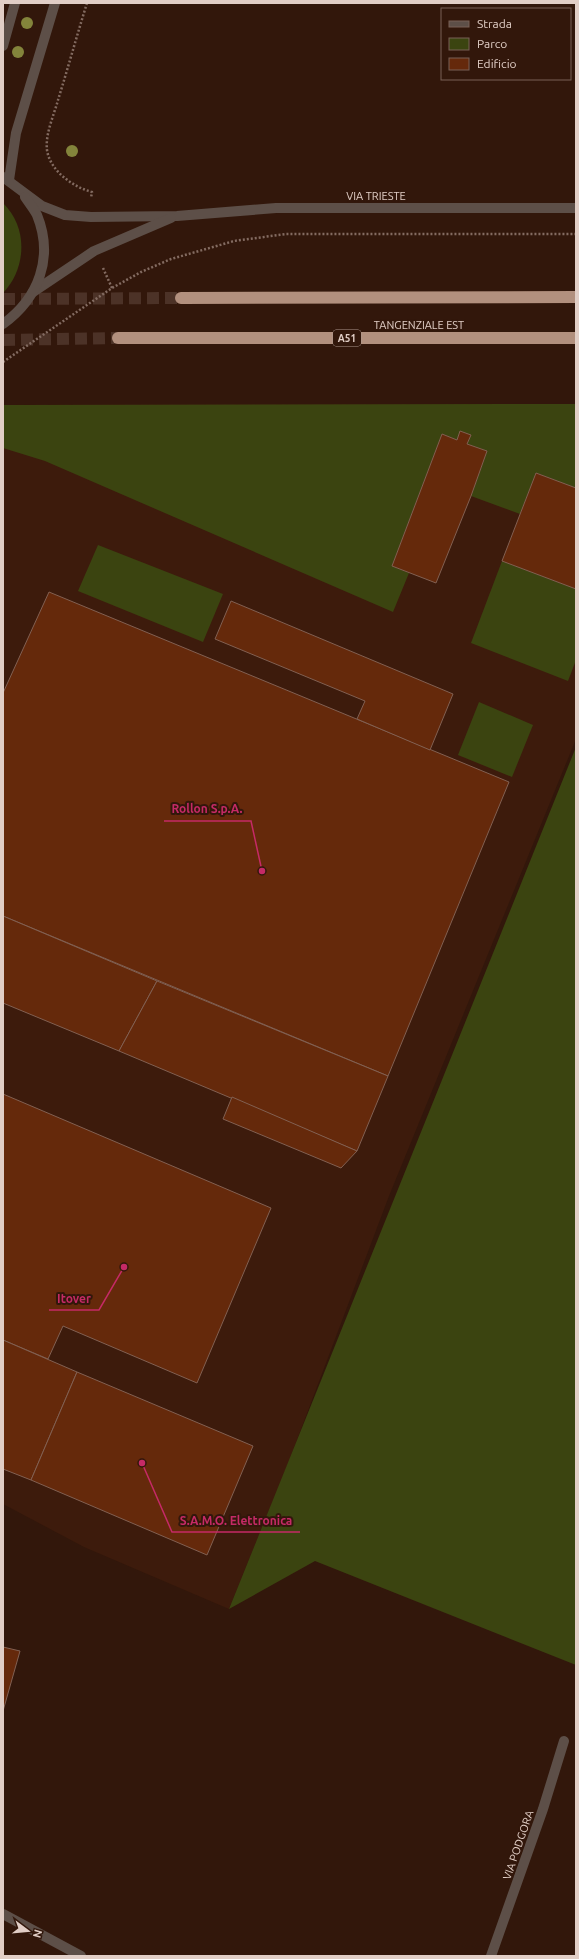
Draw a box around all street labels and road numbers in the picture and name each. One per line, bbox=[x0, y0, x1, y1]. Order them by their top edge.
street label: VIA TRIESTE bbox=[346, 190, 406, 202]
street label: TANGENZIALE EST bbox=[374, 319, 464, 331]
road number: A51 bbox=[333, 330, 361, 346]
street label: VIA PODGORA bbox=[501, 1808, 536, 1881]

